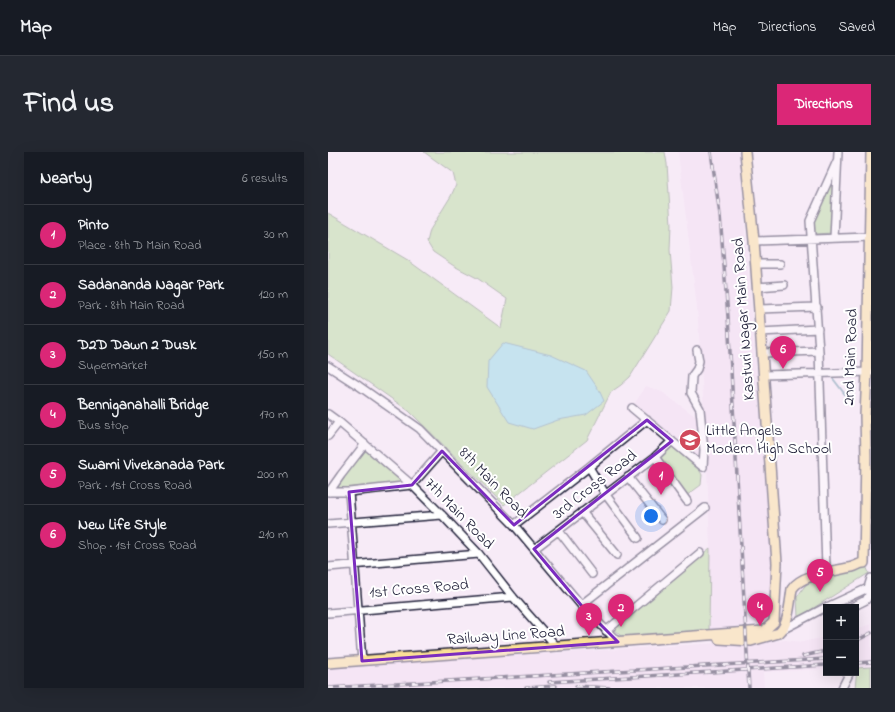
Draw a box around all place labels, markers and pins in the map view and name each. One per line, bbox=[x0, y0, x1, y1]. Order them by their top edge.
pin: 6 bbox=[770, 336, 796, 369]
place label: Little Angels Modern High School bbox=[706, 419, 832, 461]
school or university icon: Little Angels Modern High School bbox=[677, 427, 703, 453]
pin: 1 bbox=[648, 462, 674, 495]
pin: 5 bbox=[807, 559, 833, 592]
pin: 4 bbox=[747, 593, 773, 626]
pin: 2 bbox=[608, 594, 634, 627]
pin: 3 bbox=[576, 603, 602, 636]

